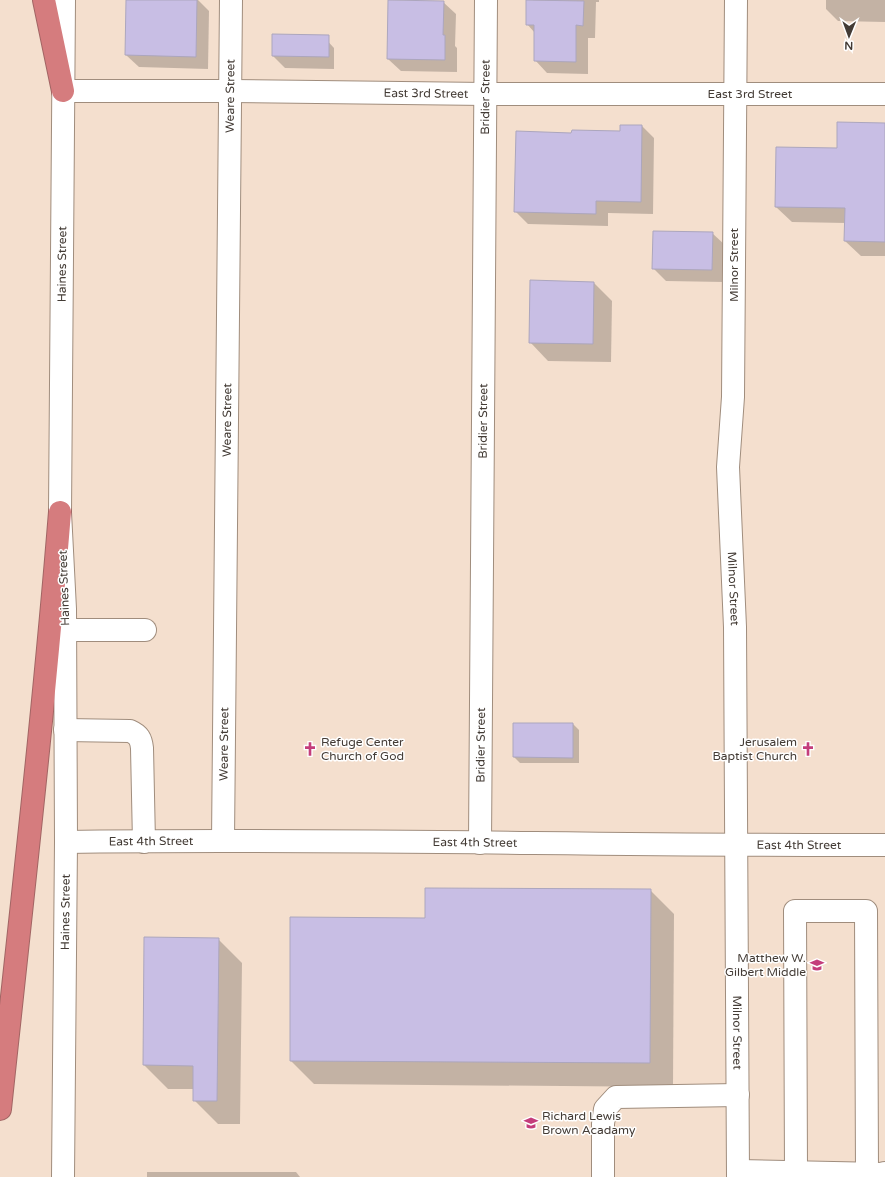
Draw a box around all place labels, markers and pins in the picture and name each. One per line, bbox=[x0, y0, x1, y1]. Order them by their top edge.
place label: Refuge Center Church of God bbox=[321, 735, 404, 763]
place label: Jerusalem Baptist Church bbox=[712, 735, 797, 763]
church icon: Refuge Center Church of God bbox=[302, 741, 318, 757]
church icon: Jerusalem Baptist Church bbox=[800, 741, 816, 757]
place label: Matthew W. Gilbert Middle bbox=[725, 951, 806, 979]
school or university icon: Matthew W. Gilbert Middle bbox=[809, 957, 825, 973]
place label: Richard Lewis Brown Acadamy bbox=[542, 1109, 636, 1137]
school or university icon: Richard Lewis Brown Acadamy bbox=[523, 1115, 539, 1131]

